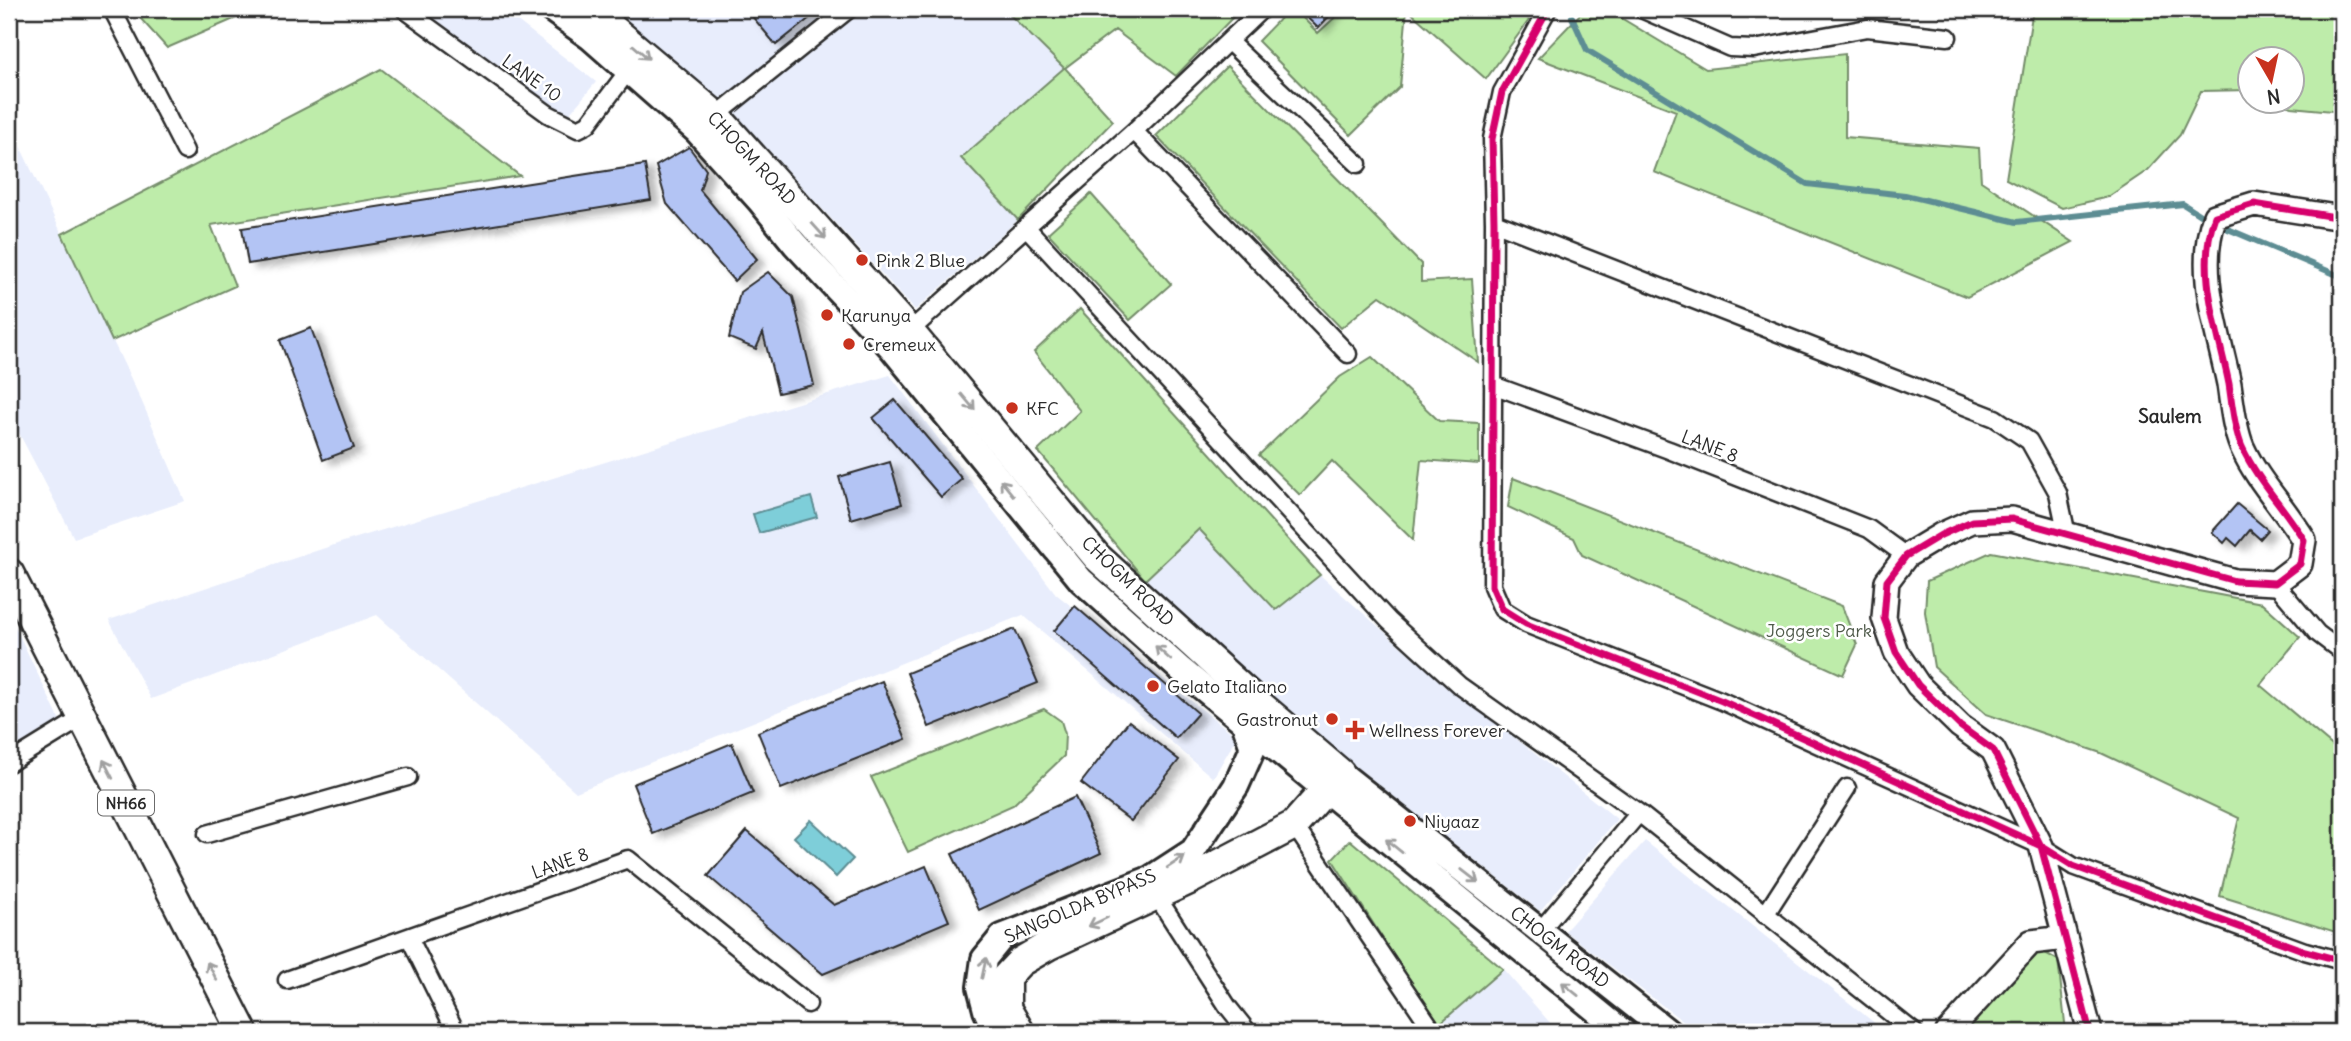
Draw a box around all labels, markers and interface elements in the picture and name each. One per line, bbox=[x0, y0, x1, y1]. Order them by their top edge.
one-way arrow bbox=[632, 44, 650, 60]
north arrow bbox=[2236, 46, 2306, 116]
street label: LANE 10 bbox=[498, 49, 566, 107]
text: N bbox=[2265, 84, 2282, 110]
street label: CHOGM ROAD bbox=[703, 106, 801, 210]
one-way arrow bbox=[810, 221, 826, 239]
place label: Pink 2 Blue bbox=[876, 249, 965, 272]
marker: Pink 2 Blue bbox=[854, 252, 870, 268]
place label: Karunya bbox=[841, 304, 911, 327]
marker: Karunya bbox=[819, 307, 835, 323]
place label: Cremeux bbox=[863, 333, 936, 356]
marker: Cremeux bbox=[841, 336, 857, 352]
one-way arrow bbox=[960, 393, 976, 411]
place label: KFC bbox=[1026, 397, 1059, 420]
marker: KFC bbox=[1004, 400, 1020, 416]
district label: Saulem bbox=[2138, 404, 2202, 428]
street label: LANE 8 bbox=[1678, 425, 1742, 467]
one-way arrow bbox=[999, 480, 1014, 498]
street label: CHOGM ROAD bbox=[1077, 531, 1179, 631]
park label: Joggers Park bbox=[1766, 619, 1872, 642]
one-way arrow bbox=[1154, 645, 1172, 661]
place label: Gelato Italiano bbox=[1167, 675, 1287, 698]
marker: Gelato Italiano bbox=[1145, 678, 1161, 694]
place label: Gastronut bbox=[1236, 708, 1318, 731]
marker: Gastronut bbox=[1324, 711, 1340, 727]
place label: Wellness Forever bbox=[1369, 719, 1506, 742]
marker: Wellness Forever bbox=[1347, 722, 1363, 738]
one-way arrow bbox=[101, 759, 115, 780]
road number: NH66 bbox=[98, 790, 154, 816]
place label: Niyaaz bbox=[1424, 810, 1480, 833]
marker: Niyaaz bbox=[1402, 813, 1418, 829]
one-way arrow bbox=[1385, 838, 1403, 853]
street label: LANE 8 bbox=[528, 842, 592, 884]
one-way arrow bbox=[1166, 854, 1186, 868]
street label: SANGOLDA BYPASS bbox=[1001, 864, 1159, 948]
one-way arrow bbox=[1461, 868, 1479, 883]
street label: CHOGM ROAD bbox=[1506, 901, 1614, 993]
one-way arrow bbox=[1088, 916, 1109, 929]
one-way arrow bbox=[978, 957, 991, 979]
one-way arrow bbox=[204, 962, 218, 982]
one-way arrow bbox=[1562, 981, 1580, 997]

